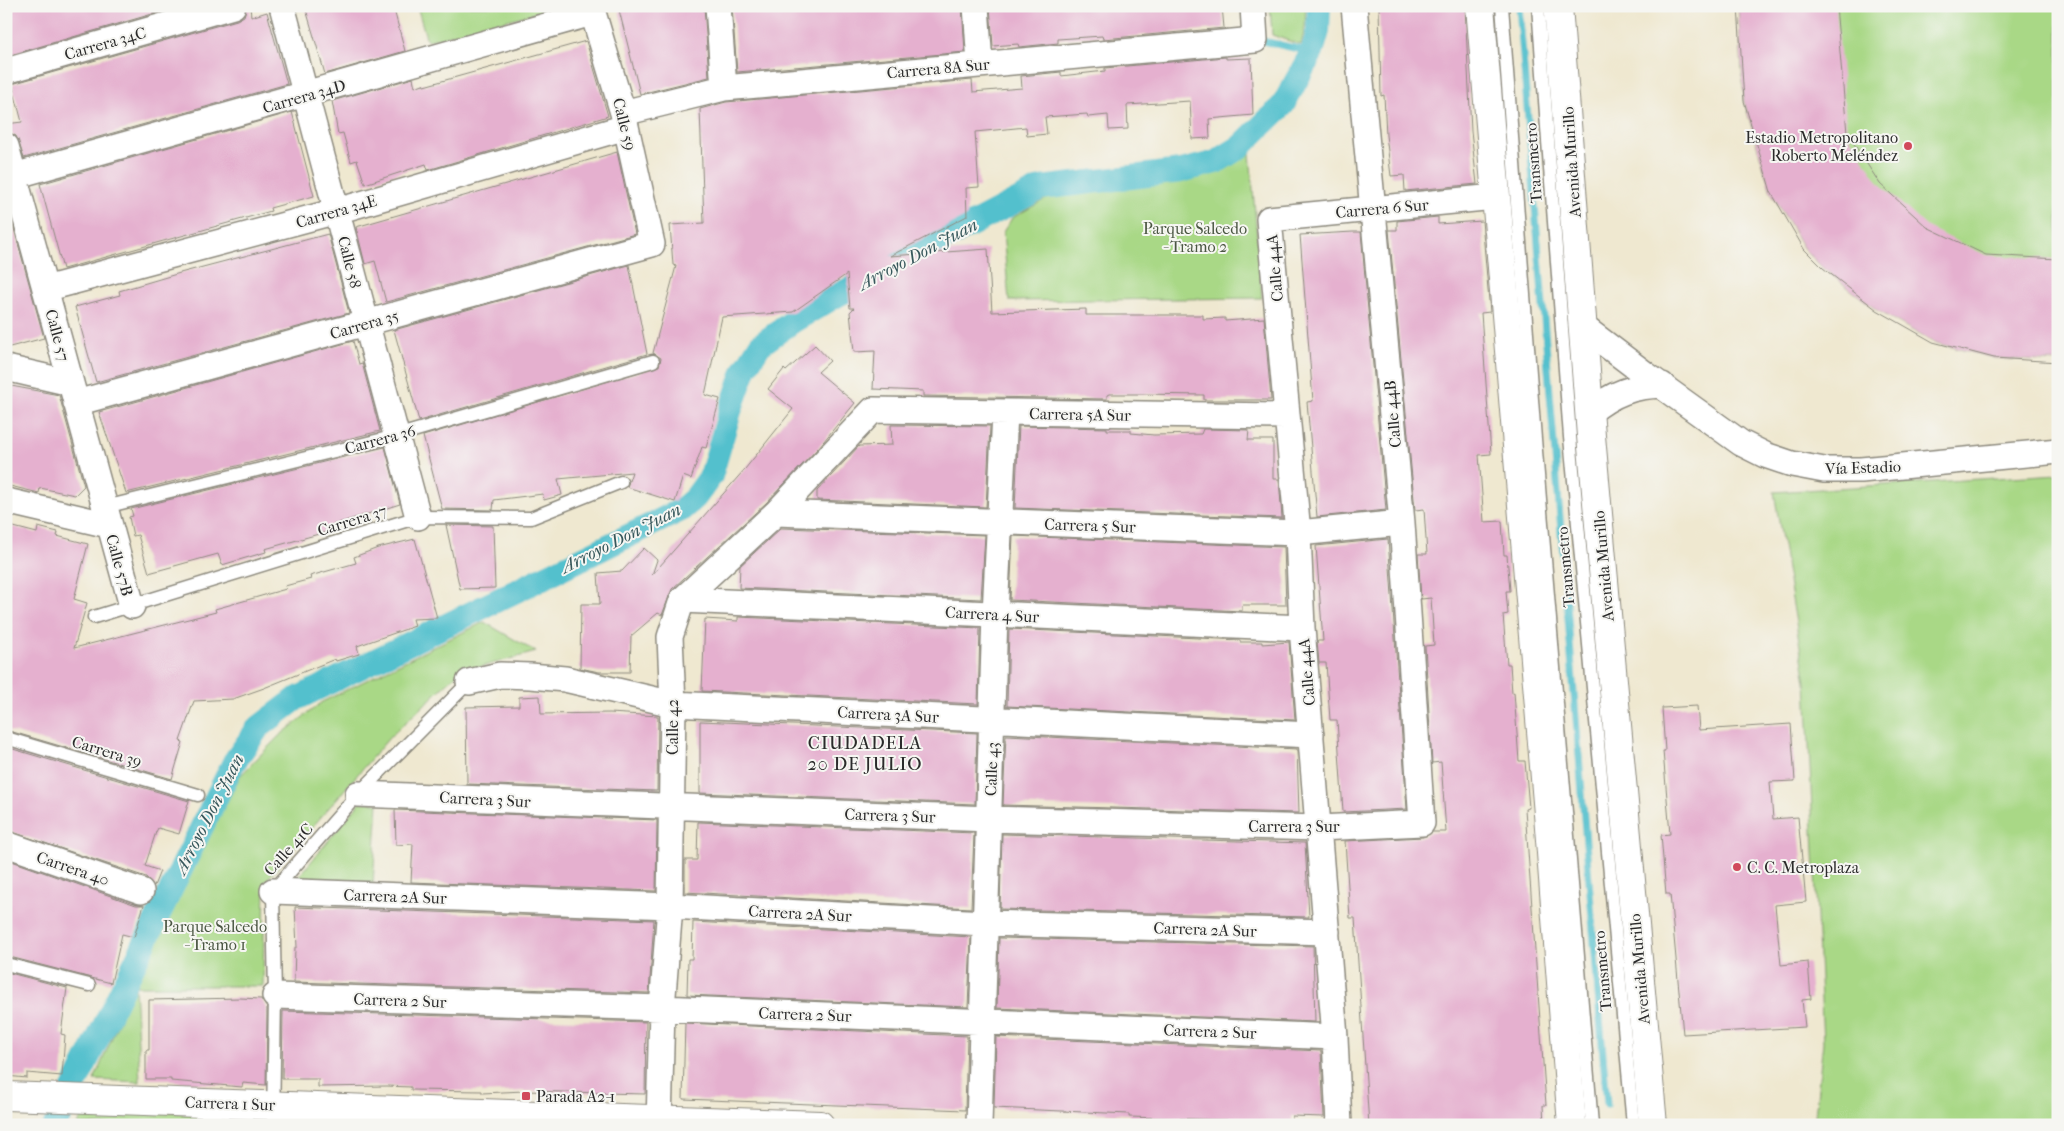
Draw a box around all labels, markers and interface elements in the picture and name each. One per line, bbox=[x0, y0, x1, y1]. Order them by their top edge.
street label: Carrera 34C bbox=[62, 23, 148, 64]
street label: Carrera 8A Sur bbox=[886, 55, 990, 82]
street label: Carrera 34D bbox=[260, 76, 348, 117]
street label: Calle 59 bbox=[609, 96, 640, 152]
street label: Avenida Murillo bbox=[1558, 106, 1585, 219]
street label: Transmetro bbox=[1521, 122, 1546, 204]
place label: Estadio Metropolitano Roberto Meléndez bbox=[1745, 128, 1898, 165]
marker: Estadio Metropolitano Roberto Meléndez bbox=[1902, 140, 1914, 152]
street label: Carrera 34E bbox=[294, 191, 379, 232]
street label: Carrera 6 Sur bbox=[1335, 195, 1430, 222]
water label: Arroyo Don Juan bbox=[853, 214, 981, 296]
park label: Parque Salcedo - Tramo 2 bbox=[1143, 219, 1247, 256]
street label: Calle 44A bbox=[1262, 233, 1287, 302]
street label: Calle 58 bbox=[334, 234, 365, 290]
street label: Carrera 35 bbox=[328, 306, 401, 343]
street label: Calle 57 bbox=[41, 307, 74, 363]
street label: Calle 44B bbox=[1380, 379, 1405, 448]
street label: Carrera 5A Sur bbox=[1029, 404, 1131, 425]
street label: Carrera 36 bbox=[343, 421, 418, 458]
street label: Vía Estadio bbox=[1824, 457, 1901, 478]
water label: Arroyo Don Juan bbox=[556, 499, 685, 579]
street label: Carrera 37 bbox=[315, 501, 389, 540]
street label: Avenida Murillo bbox=[1589, 510, 1618, 623]
street label: Carrera 5 Sur bbox=[1044, 514, 1136, 537]
street label: Transmetro bbox=[1553, 526, 1578, 608]
street label: Calle 57B bbox=[102, 532, 137, 598]
street label: Carrera 4 Sur bbox=[944, 603, 1040, 626]
street label: Calle 44A bbox=[1294, 637, 1319, 706]
street label: Calle 42 bbox=[663, 699, 682, 755]
street label: Carrera 3A Sur bbox=[837, 702, 939, 727]
street label: Carrera 39 bbox=[70, 732, 144, 771]
district label: CIUDADELA 20 DE JULIO bbox=[807, 733, 923, 775]
street label: Calle 43 bbox=[981, 742, 1002, 796]
water label: Arroyo Don Juan bbox=[169, 751, 249, 879]
street label: Carrera 3 Sur bbox=[439, 788, 531, 811]
street label: Carrera 3 Sur bbox=[844, 804, 936, 827]
street label: Carrera 3 Sur bbox=[1248, 817, 1340, 836]
street label: Calle 41C bbox=[260, 819, 317, 880]
street label: Carrera 40 bbox=[34, 847, 112, 890]
place label: C. C. Metroplaza bbox=[1747, 858, 1860, 877]
marker: C. C. Metroplaza bbox=[1731, 861, 1743, 873]
street label: Carrera 2A Sur bbox=[343, 885, 447, 908]
street label: Carrera 2A Sur bbox=[748, 901, 852, 926]
street label: Avenida Murillo bbox=[1625, 913, 1654, 1026]
park label: Parque Salcedo - Tramo 1 bbox=[163, 917, 267, 954]
street label: Carrera 2A Sur bbox=[1153, 918, 1257, 941]
street label: Transmetro bbox=[1590, 930, 1615, 1012]
street label: Carrera 2 Sur bbox=[353, 989, 447, 1012]
street label: Carrera 2 Sur bbox=[758, 1003, 852, 1026]
street label: Carrera 2 Sur bbox=[1163, 1020, 1257, 1043]
place label: Parada A2-1 bbox=[536, 1087, 615, 1106]
marker: Parada A2-1 bbox=[520, 1090, 532, 1102]
street label: Carrera 1 Sur bbox=[184, 1092, 276, 1115]

